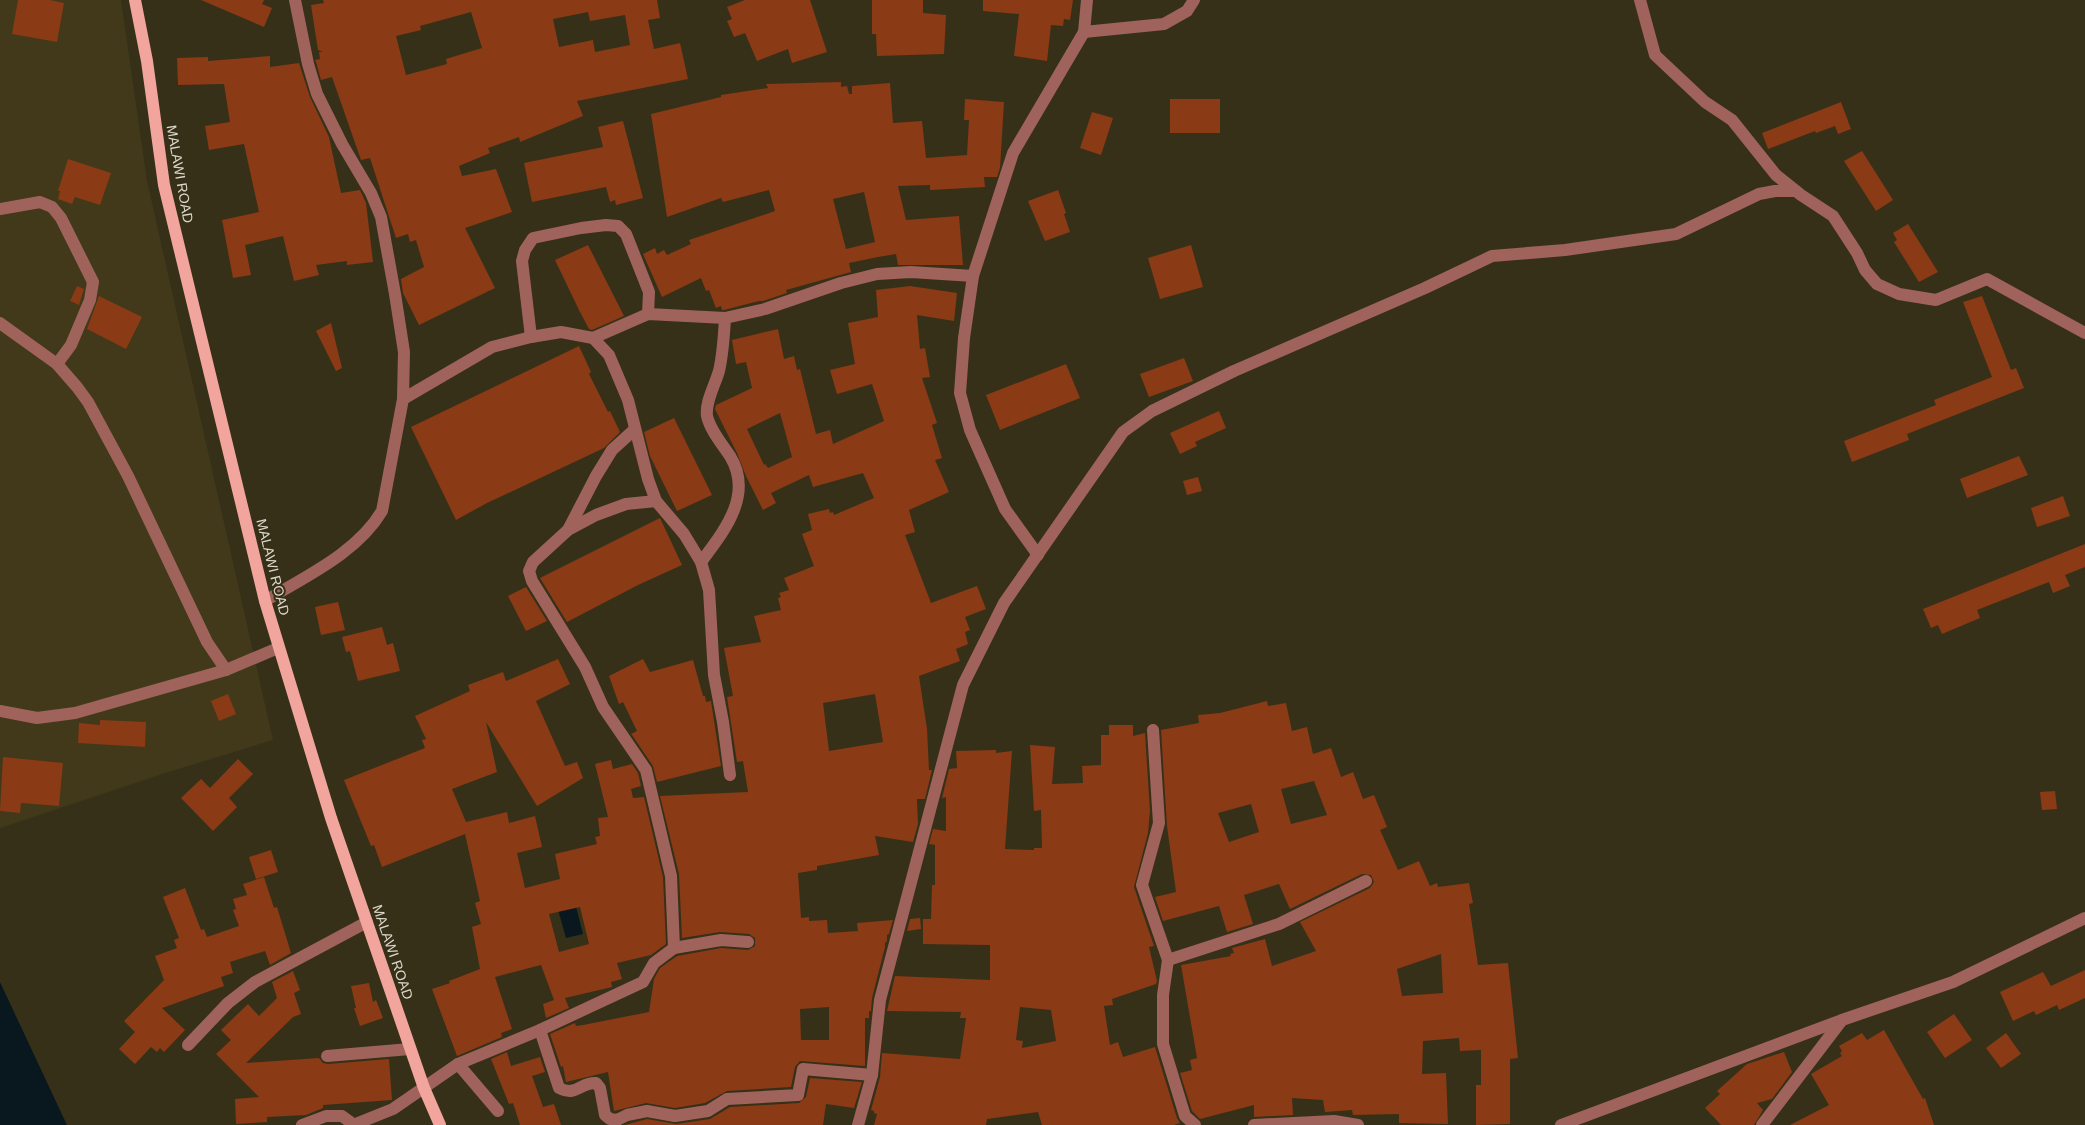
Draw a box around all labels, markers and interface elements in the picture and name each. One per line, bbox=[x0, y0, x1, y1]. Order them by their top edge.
street label: MALAWI ROAD bbox=[164, 124, 196, 224]
street label: MALAWI ROAD bbox=[253, 517, 293, 617]
street label: MALAWI ROAD bbox=[369, 903, 417, 1001]

